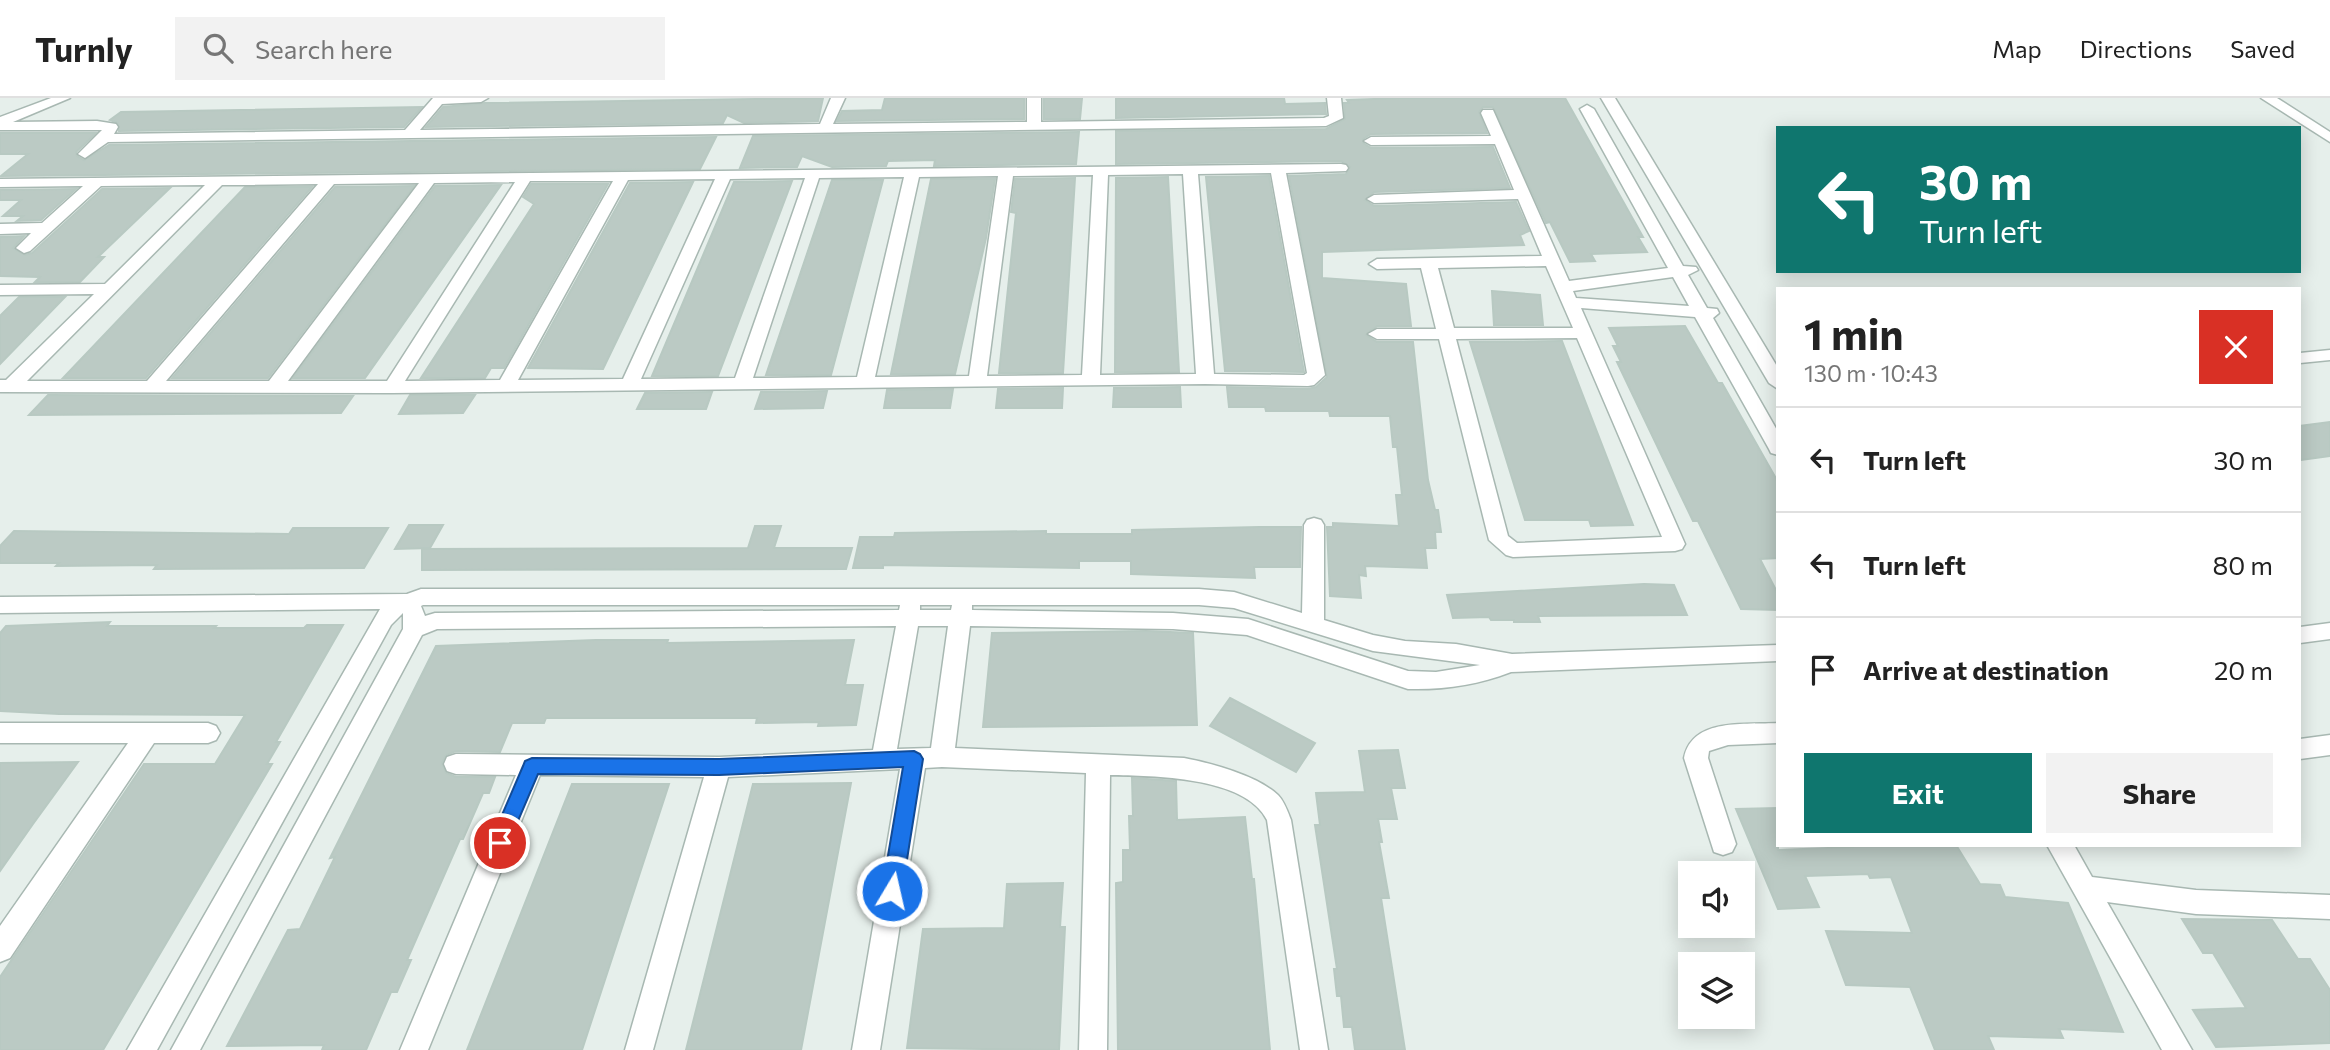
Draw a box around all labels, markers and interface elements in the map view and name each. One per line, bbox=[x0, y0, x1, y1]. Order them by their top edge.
search box bbox=[175, 17, 665, 80]
text: Turnly bbox=[35, 28, 133, 69]
icon: search bbox=[199, 29, 237, 67]
text: Search here bbox=[255, 33, 392, 64]
text: Map bbox=[1992, 34, 2042, 63]
text: Directions bbox=[2080, 34, 2192, 63]
text: Saved bbox=[2230, 34, 2295, 63]
text: 30 m bbox=[1919, 150, 2032, 210]
icon: left bbox=[1804, 154, 1895, 245]
text: Turn left bbox=[1919, 210, 2043, 250]
text: 1 min bbox=[1804, 307, 1904, 359]
button: close bbox=[2199, 310, 2273, 384]
text: 130 m · 10:43 bbox=[1804, 359, 1938, 387]
icon: left bbox=[1804, 441, 1842, 479]
text: Turn left bbox=[1863, 444, 1966, 475]
text: 30 m bbox=[2214, 444, 2273, 475]
icon: left bbox=[1804, 546, 1842, 584]
text: Turn left bbox=[1863, 549, 1966, 580]
text: 80 m bbox=[2213, 549, 2273, 580]
icon: arrive bbox=[1804, 651, 1842, 689]
text: Arrive at destination bbox=[1863, 654, 2109, 685]
text: 20 m bbox=[2214, 654, 2273, 685]
button: Exit bbox=[1804, 753, 2032, 833]
button: Share bbox=[2046, 753, 2273, 833]
pin bbox=[470, 813, 530, 873]
icon: arrive bbox=[481, 824, 519, 862]
position arrow bbox=[855, 854, 929, 928]
map controls bbox=[1678, 861, 1755, 1029]
button: sound bbox=[1678, 861, 1755, 938]
button: layers bbox=[1678, 952, 1755, 1029]

